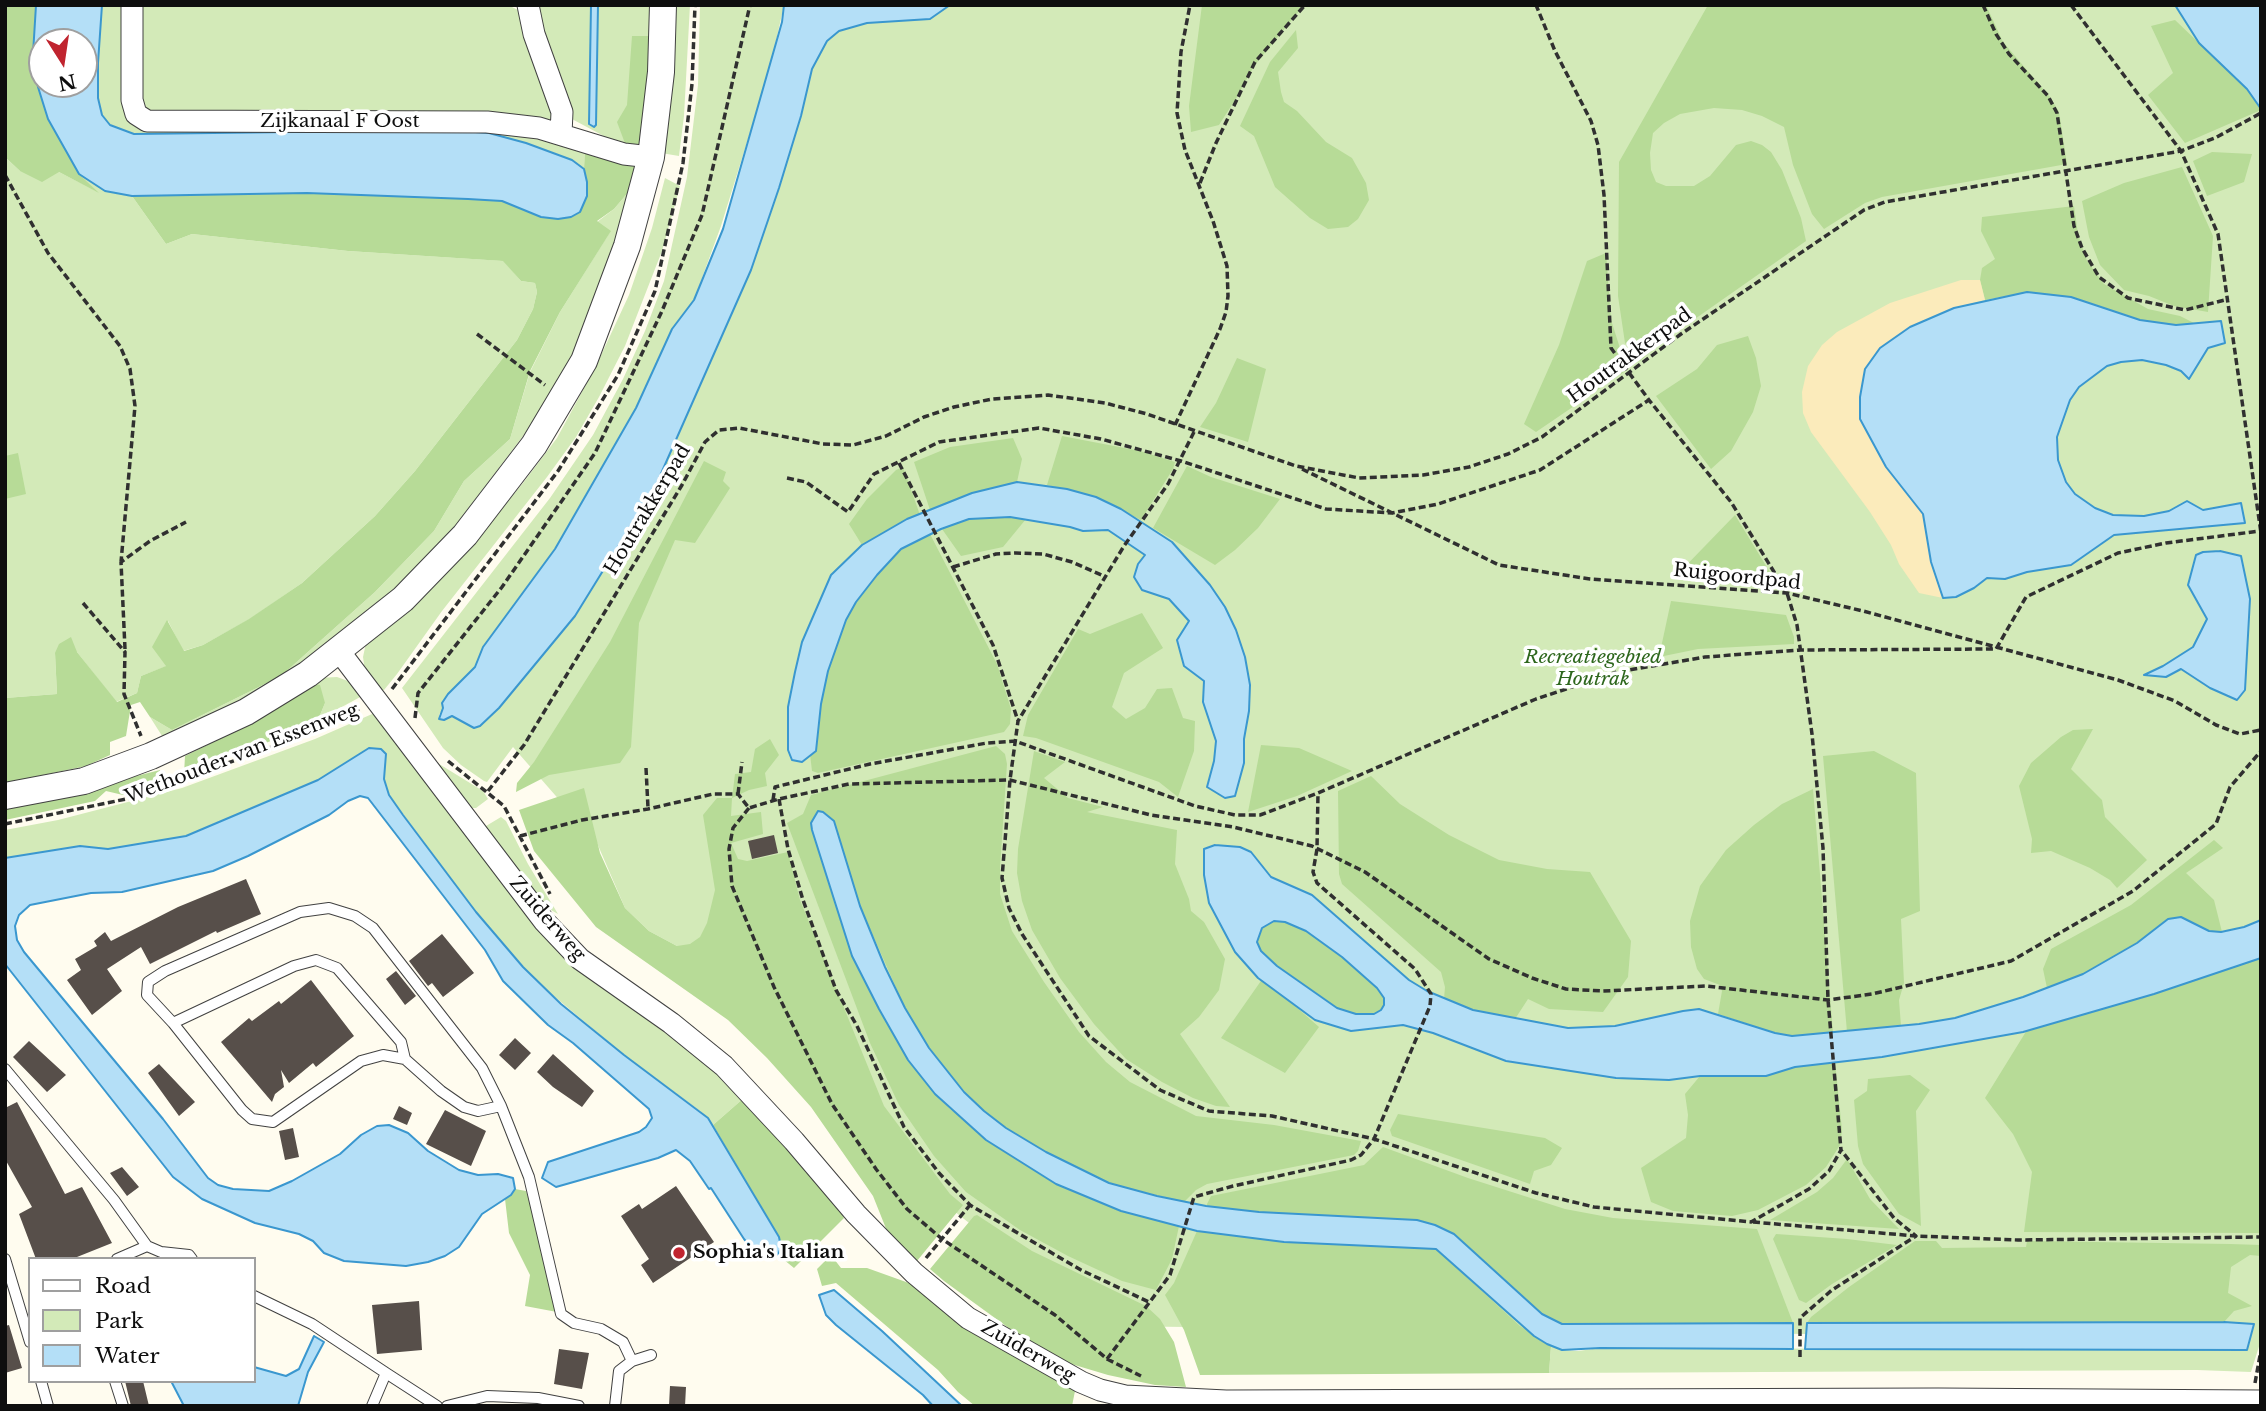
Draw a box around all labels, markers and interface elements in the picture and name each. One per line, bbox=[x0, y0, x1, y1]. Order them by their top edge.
north arrow bbox=[28, 28, 98, 98]
text: N bbox=[56, 69, 78, 95]
street label: Zijkanaal F Oost bbox=[260, 111, 420, 133]
street label: Houtrakkerpad bbox=[1563, 303, 1697, 409]
street label: Houtrakkerpad bbox=[600, 441, 696, 579]
street label: Ruigoordpad bbox=[1672, 559, 1802, 595]
park label: Recreatiegebied Houtrak bbox=[1524, 647, 1662, 691]
street label: Wethouder van Essenweg bbox=[122, 699, 362, 809]
street label: Zuiderweg bbox=[504, 872, 590, 966]
place label: Sophia's Italian bbox=[693, 1242, 844, 1264]
marker: Sophia's Italian bbox=[671, 1245, 687, 1261]
legend bbox=[28, 1257, 256, 1383]
text: Road bbox=[95, 1273, 151, 1299]
text: Park bbox=[95, 1308, 144, 1334]
street label: Zuiderweg bbox=[977, 1316, 1079, 1388]
text: Water bbox=[95, 1343, 159, 1369]

